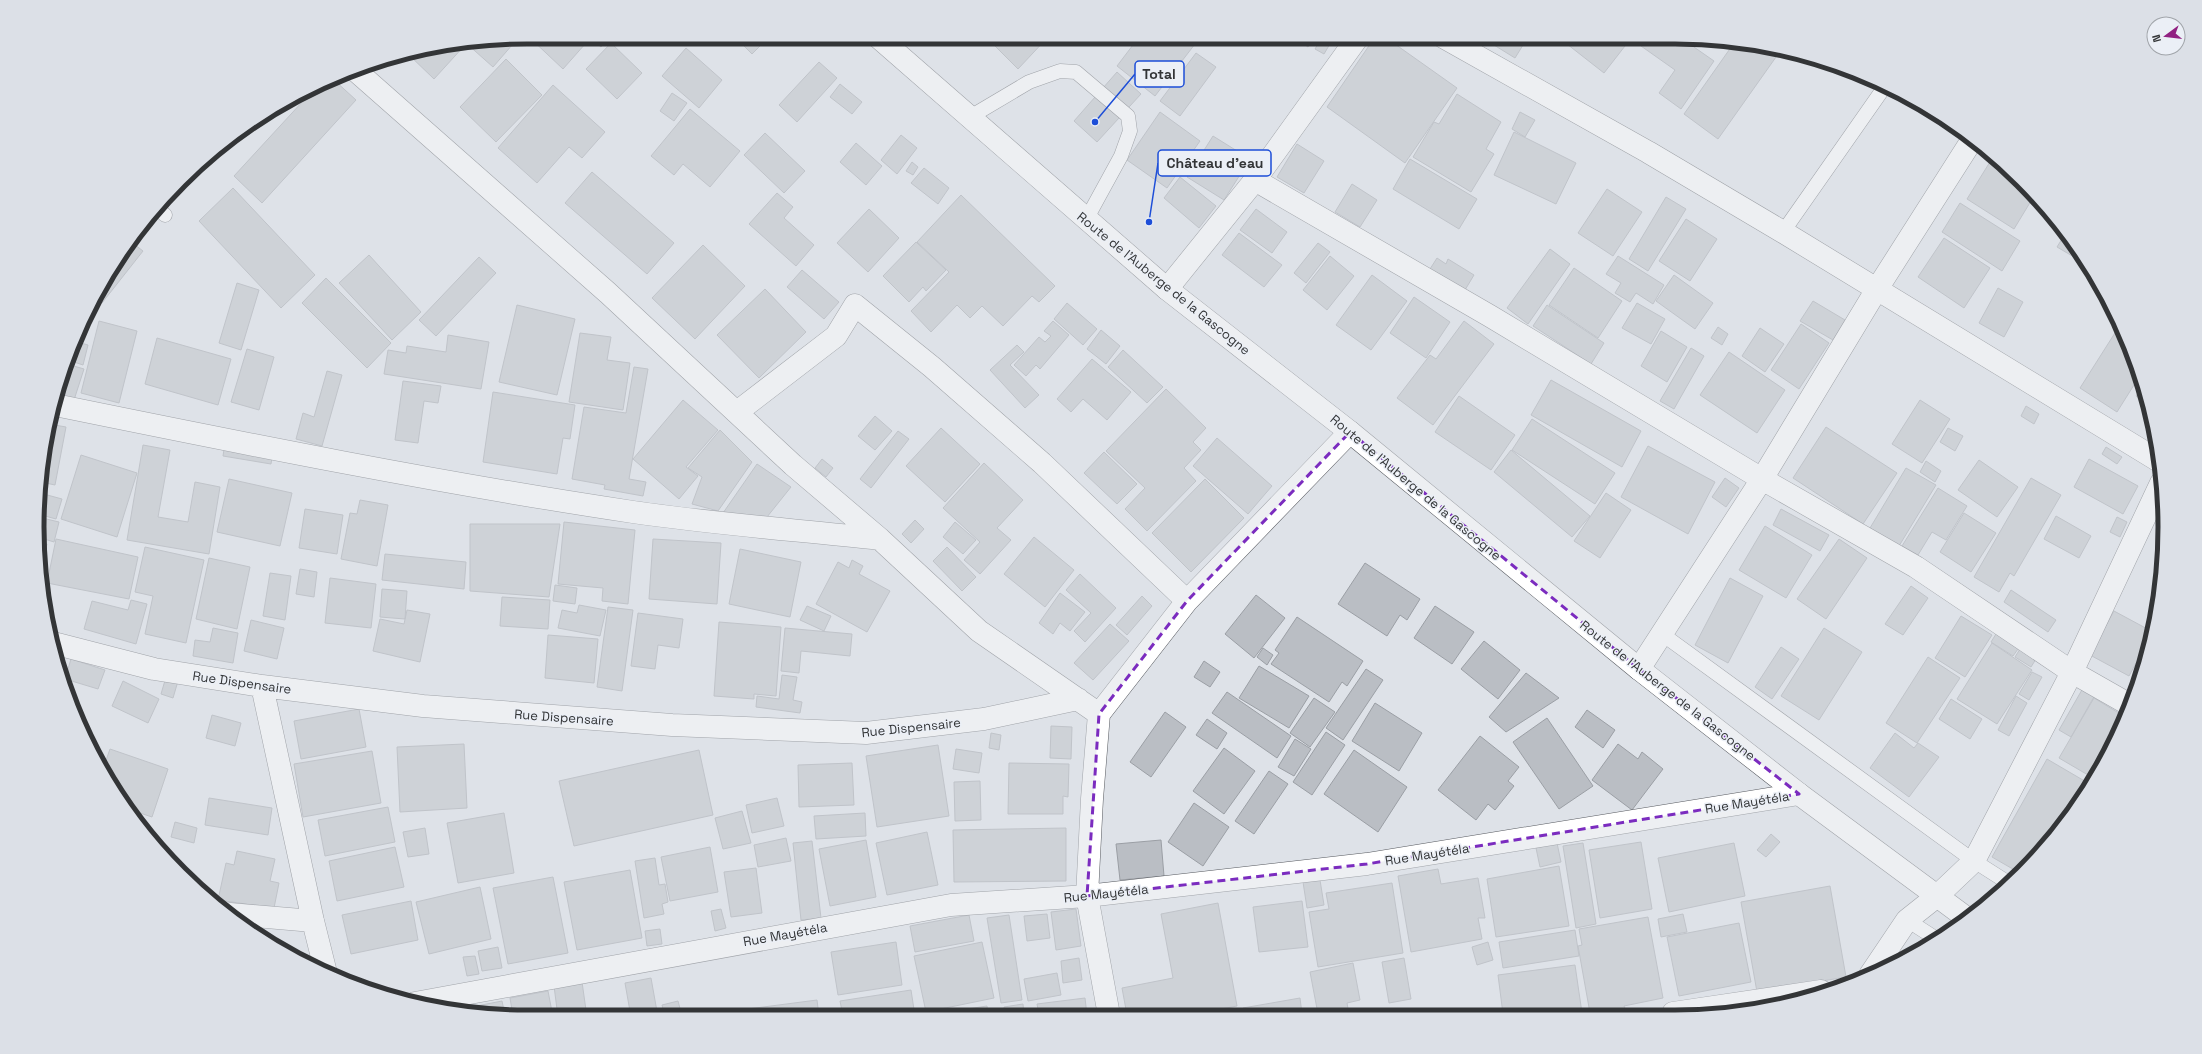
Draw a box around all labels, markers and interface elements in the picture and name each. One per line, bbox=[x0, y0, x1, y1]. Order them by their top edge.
north arrow bbox=[2146, 16, 2186, 56]
text: N bbox=[2149, 33, 2164, 44]
callout: Total bbox=[1135, 61, 1184, 87]
text: Total bbox=[1142, 65, 1176, 83]
callout: Château d'eau bbox=[1158, 150, 1271, 176]
text: Château d'eau bbox=[1167, 154, 1263, 172]
street label: Route de l'Auberge de la Gascogne bbox=[1074, 208, 1254, 359]
street label: Route de l'Auberge de la Gascogne bbox=[1327, 411, 1505, 564]
street label: Route de l'Auberge de la Gascogne bbox=[1577, 617, 1759, 764]
street label: Rue Dispensaire bbox=[191, 667, 292, 698]
street label: Rue Dispensaire bbox=[514, 706, 614, 729]
street label: Rue Dispensaire bbox=[861, 714, 962, 741]
street label: Rue Mayétéla bbox=[1704, 787, 1791, 818]
street label: Rue Mayétéla bbox=[1384, 839, 1471, 870]
street label: Rue Mayétéla bbox=[1063, 881, 1150, 906]
street label: Rue Mayétéla bbox=[742, 919, 829, 950]

